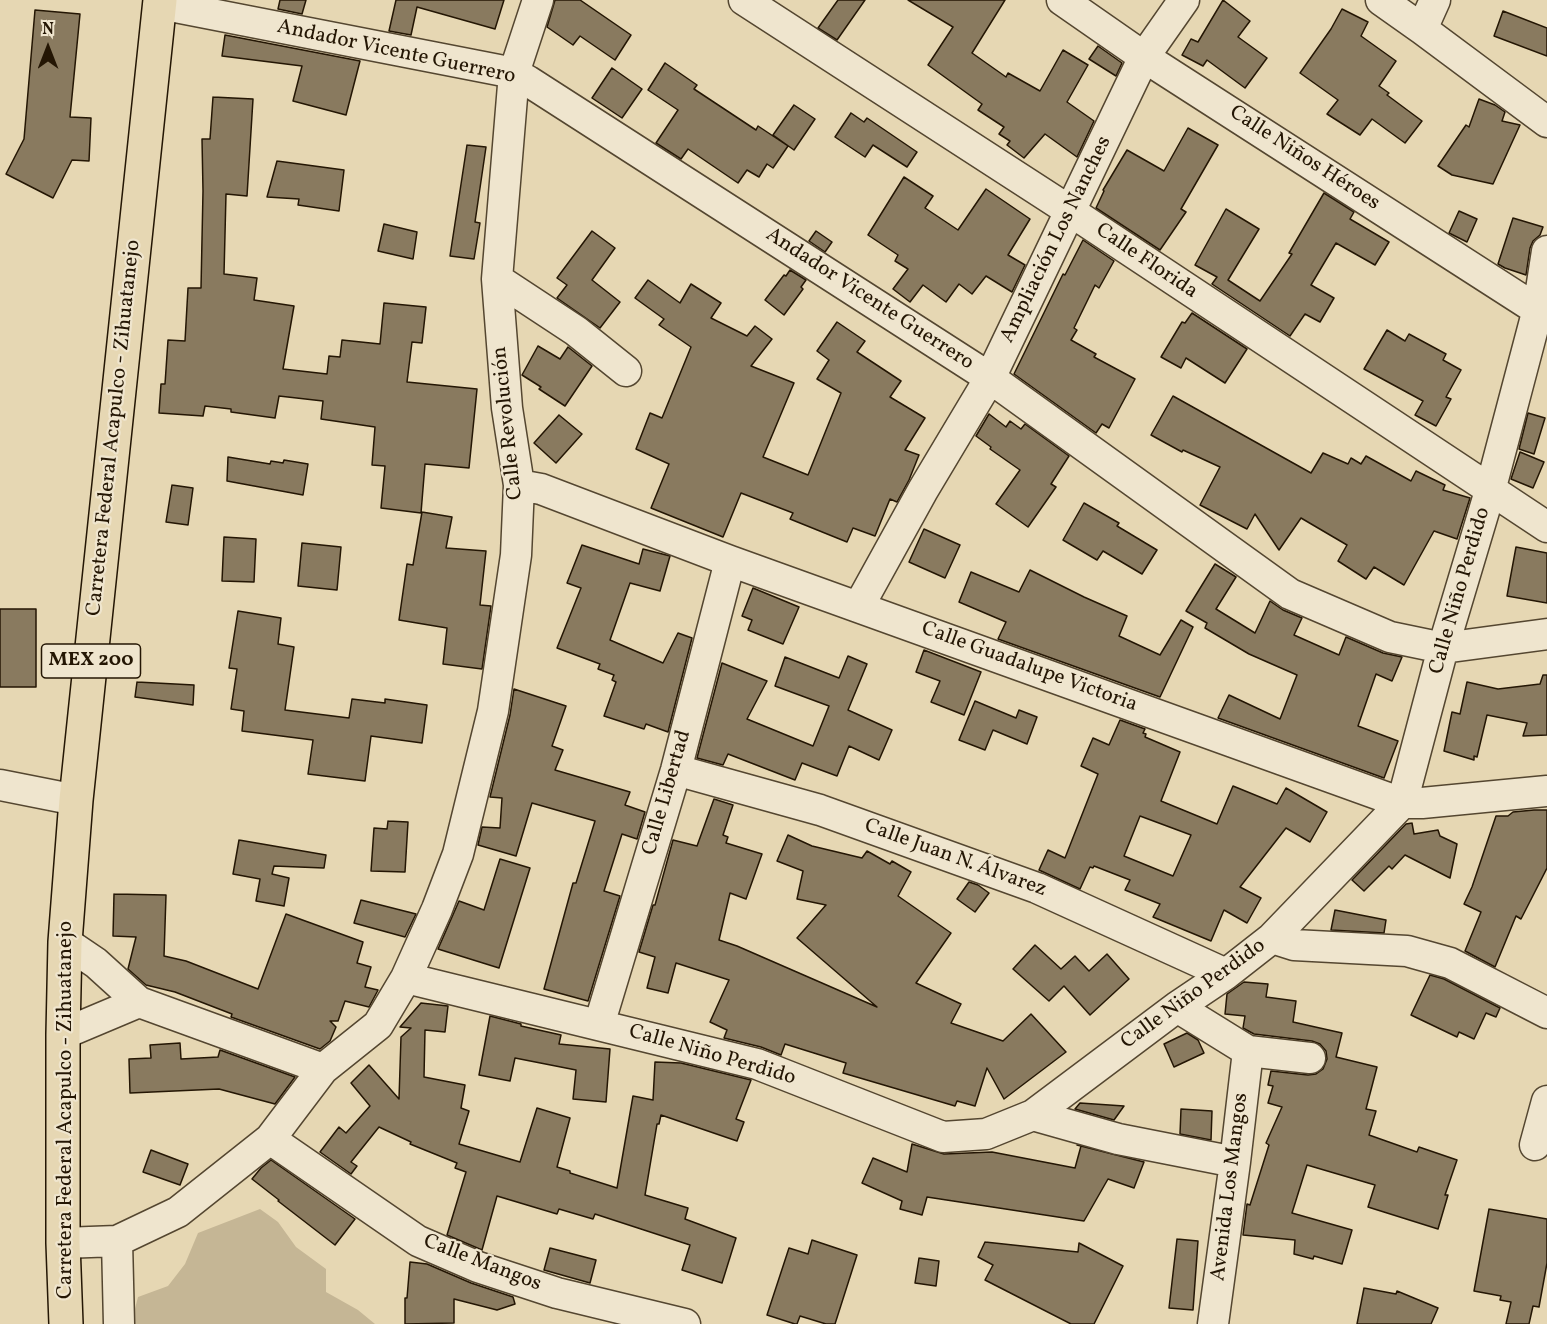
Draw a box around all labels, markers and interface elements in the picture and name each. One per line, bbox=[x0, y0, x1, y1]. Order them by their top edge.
street label: Andador Vicente Guerrero bbox=[274, 15, 518, 91]
north arrow bbox=[18, 18, 78, 78]
text: N bbox=[42, 19, 54, 41]
street label: Calle Niños Héroes bbox=[1224, 101, 1384, 217]
street label: Ampliación Los Nanches bbox=[996, 133, 1118, 347]
street label: Calle Florida bbox=[1090, 219, 1202, 305]
street label: Andador Vicente Guerrero bbox=[760, 223, 978, 377]
street label: Carretera Federal Acapulco - Zihuatanejo bbox=[83, 239, 147, 617]
street label: Calle Revolución bbox=[488, 345, 530, 501]
street label: Calle Niño Perdido bbox=[1425, 505, 1497, 677]
street label: Calle Guadalupe Victoria bbox=[918, 617, 1140, 719]
road number: MEX 200 bbox=[42, 644, 140, 678]
street label: Calle Libertad bbox=[638, 728, 698, 858]
street label: Calle Juan N. Álvarez bbox=[860, 814, 1050, 904]
street label: Carretera Federal Acapulco - Zihuatanejo bbox=[54, 921, 80, 1299]
street label: Calle Niño Perdido bbox=[1117, 934, 1271, 1056]
street label: Calle Niño Perdido bbox=[626, 1020, 798, 1092]
street label: Avenida Los Mangos bbox=[1207, 1092, 1255, 1282]
street label: Calle Mangos bbox=[419, 1230, 545, 1298]

